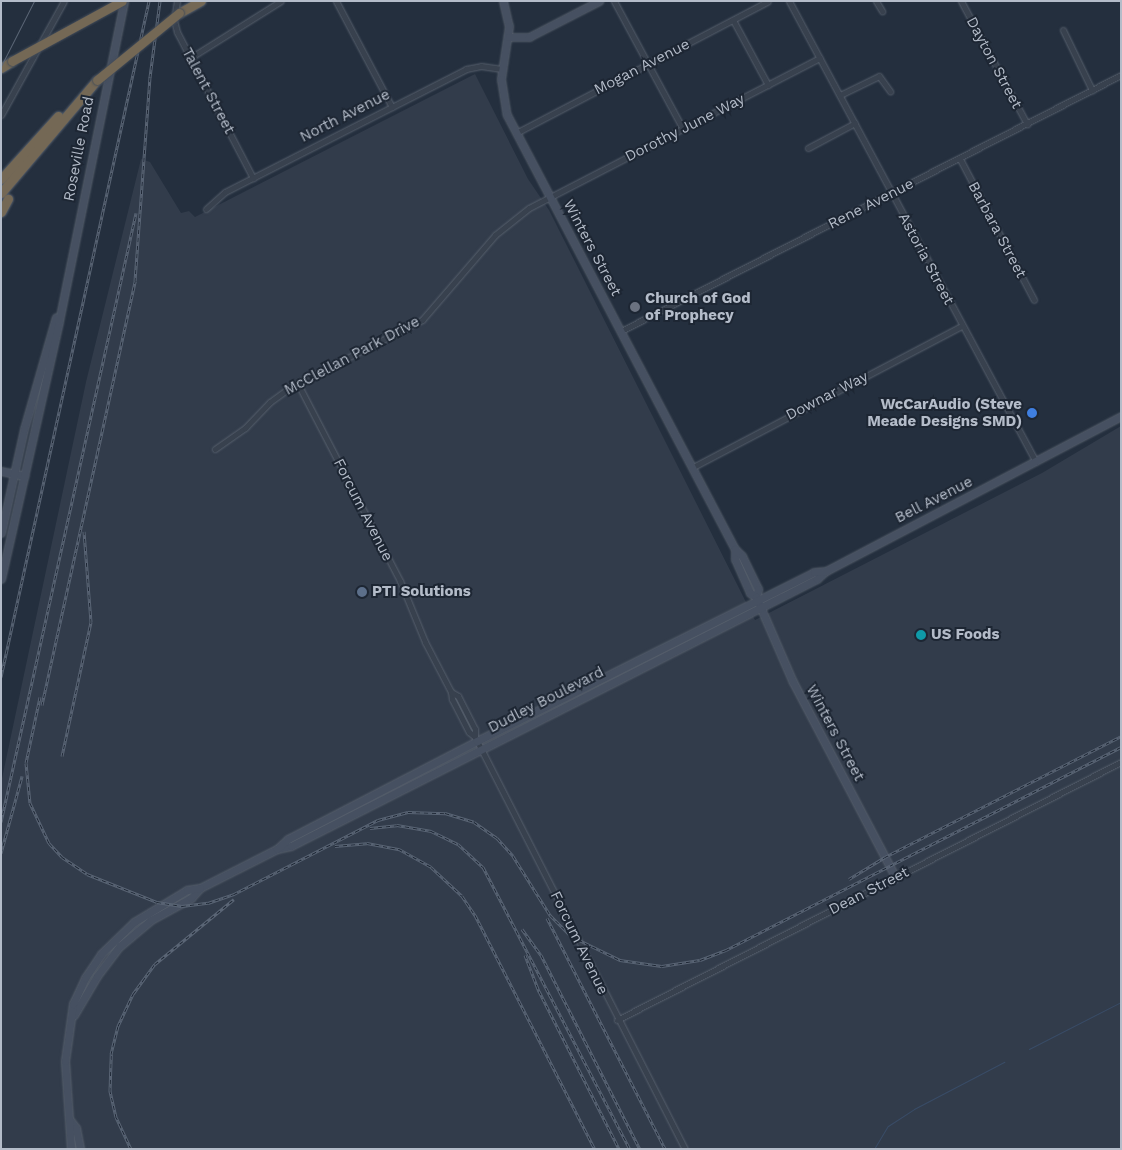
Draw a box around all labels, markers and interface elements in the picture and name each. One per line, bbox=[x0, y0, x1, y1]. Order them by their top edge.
street label: Dayton Street bbox=[962, 14, 1026, 112]
street label: Mogan Avenue bbox=[591, 35, 693, 99]
street label: Talent Street bbox=[178, 45, 238, 137]
street label: North Avenue bbox=[297, 85, 393, 147]
street label: Dorothy June Way bbox=[622, 90, 748, 166]
street label: Roseville Road bbox=[60, 95, 98, 203]
street label: Rene Avenue bbox=[825, 175, 917, 233]
street label: Barbara Street bbox=[964, 179, 1030, 281]
street label: Winters Street bbox=[559, 197, 625, 299]
street label: Astoria Street bbox=[894, 210, 958, 308]
place label: Church of God of Prophecy bbox=[645, 289, 751, 324]
marker: Church of God of Prophecy bbox=[629, 301, 641, 313]
street label: McClellan Park Drive bbox=[281, 313, 423, 399]
street label: Downar Way bbox=[782, 367, 872, 425]
place label: WcCarAudio (Steve Meade Designs SMD) bbox=[867, 395, 1022, 430]
marker: WcCarAudio (Steve Meade Designs SMD) bbox=[1026, 407, 1038, 419]
street label: Forcum Avenue bbox=[329, 455, 397, 565]
street label: Bell Avenue bbox=[892, 473, 976, 527]
place label: PTI Solutions bbox=[372, 583, 471, 601]
marker: PTI Solutions bbox=[356, 586, 368, 598]
place label: US Foods bbox=[931, 626, 999, 644]
marker: US Foods bbox=[915, 629, 927, 641]
street label: Dudley Boulevard bbox=[485, 663, 607, 737]
street label: Winters Street bbox=[802, 682, 868, 784]
street label: Dean Street bbox=[826, 863, 912, 919]
street label: Forcum Avenue bbox=[546, 888, 612, 998]

